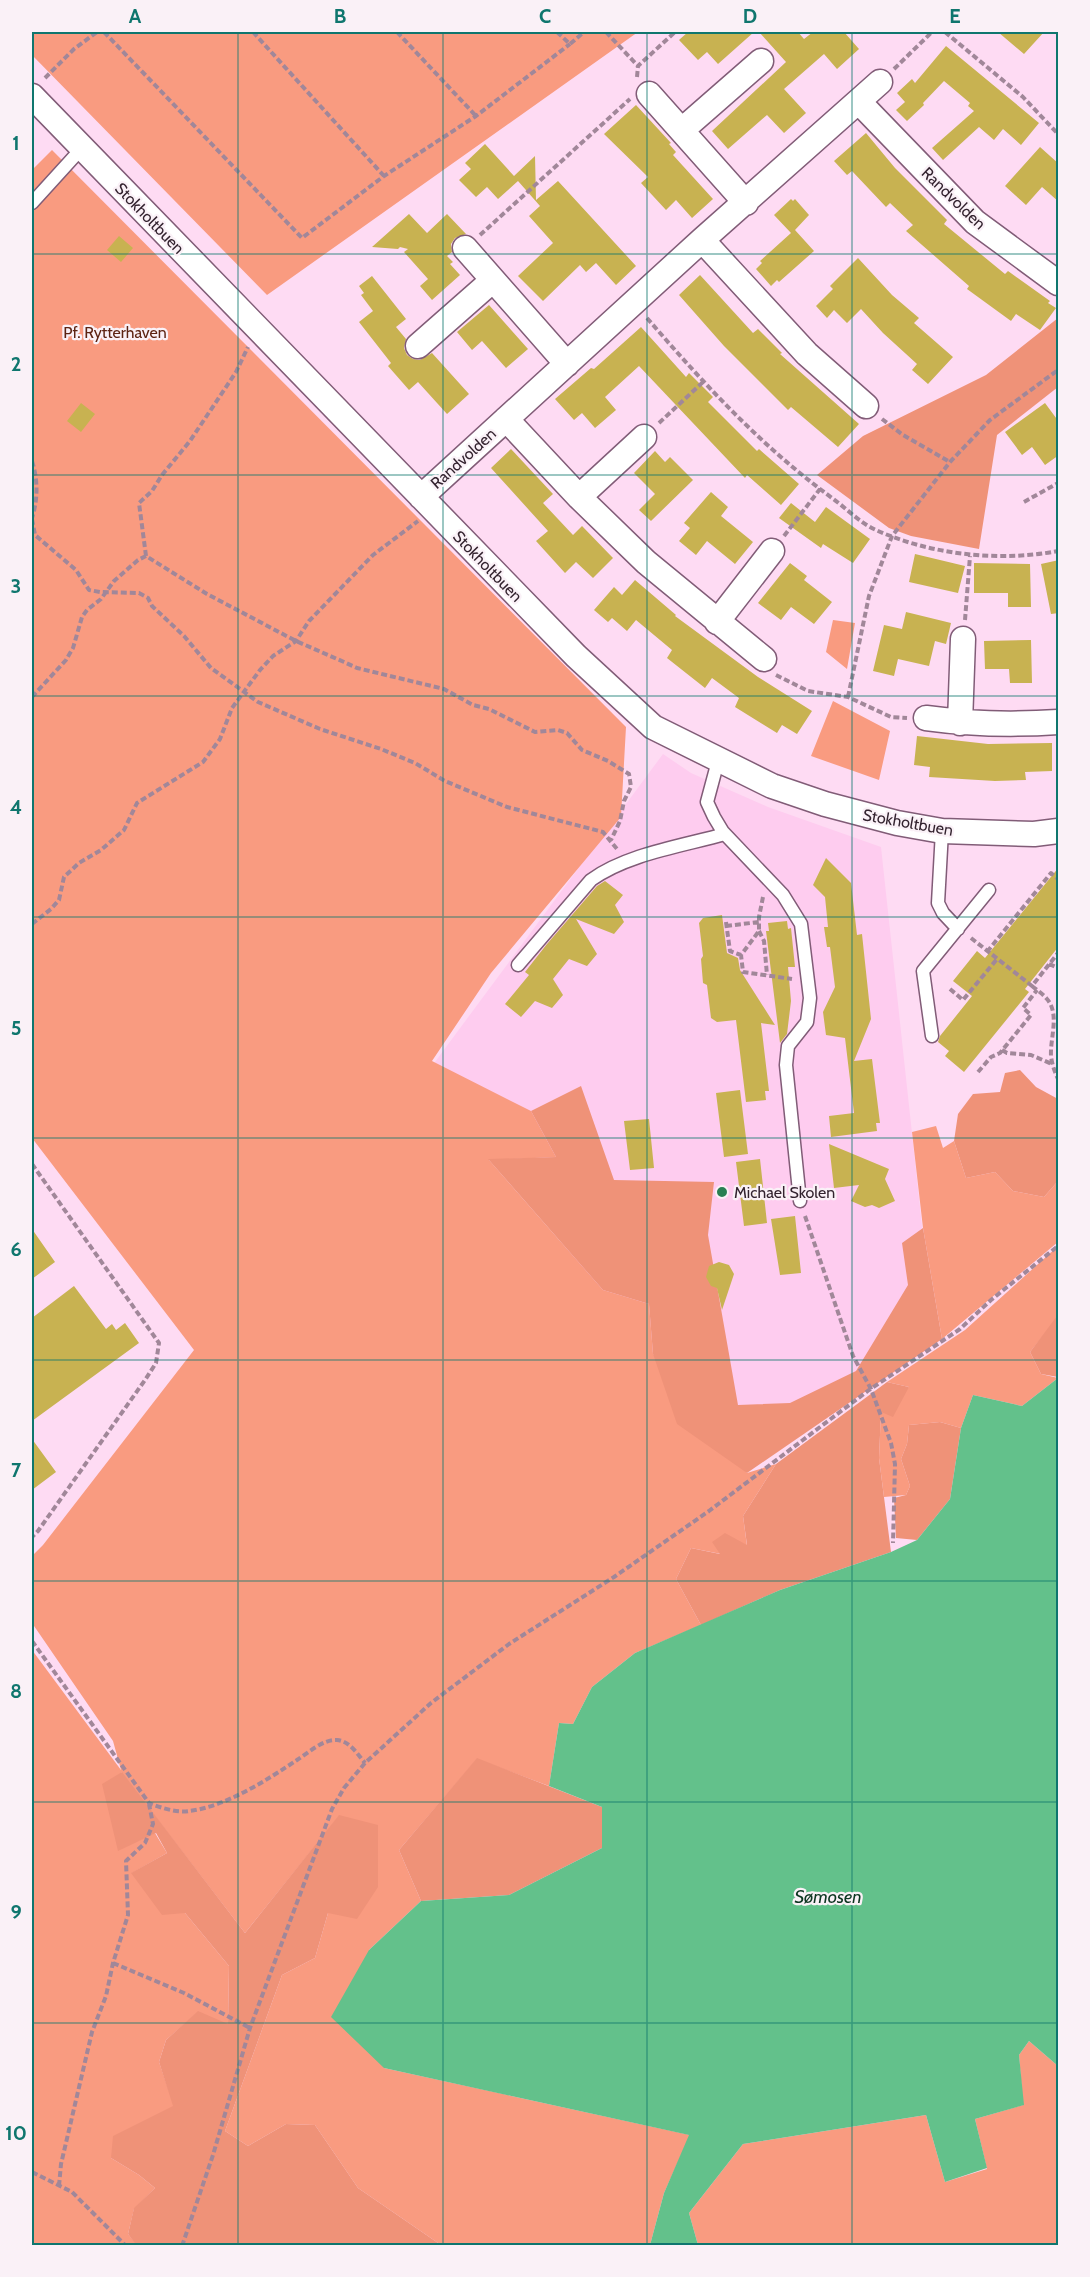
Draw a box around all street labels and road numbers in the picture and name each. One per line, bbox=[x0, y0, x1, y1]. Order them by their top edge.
street label: Randvolden bbox=[918, 163, 990, 233]
street label: Stokholtbuen bbox=[111, 179, 188, 258]
street label: Randvolden bbox=[427, 424, 500, 493]
street label: Stokholtbuen bbox=[449, 527, 526, 606]
street label: Stokholtbuen bbox=[861, 805, 955, 840]

